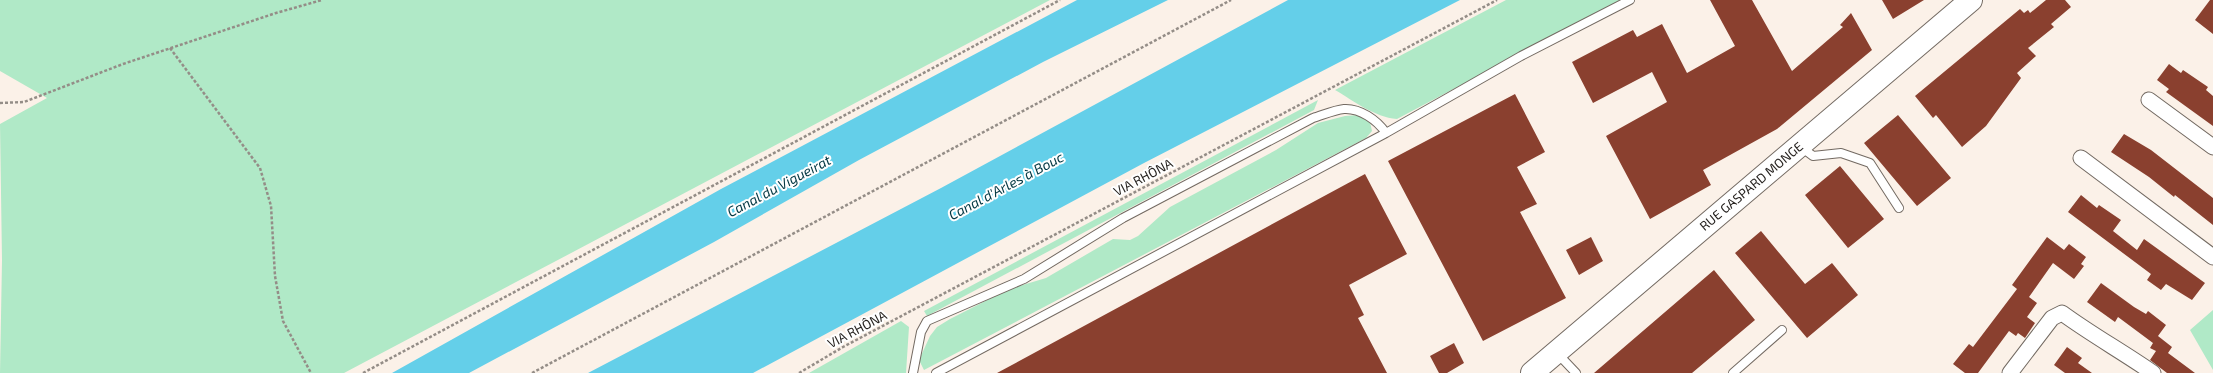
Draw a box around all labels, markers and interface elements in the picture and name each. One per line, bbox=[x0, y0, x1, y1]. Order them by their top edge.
street label: RUE GASPARD MONGE bbox=[1696, 138, 1806, 234]
water label: Canal d'Arles à Bouc bbox=[945, 148, 1066, 223]
water label: Canal du Vigueirat bbox=[724, 151, 834, 220]
street label: VIA RHÔNA bbox=[1111, 155, 1175, 199]
street label: VIA RHÔNA bbox=[825, 307, 889, 351]

